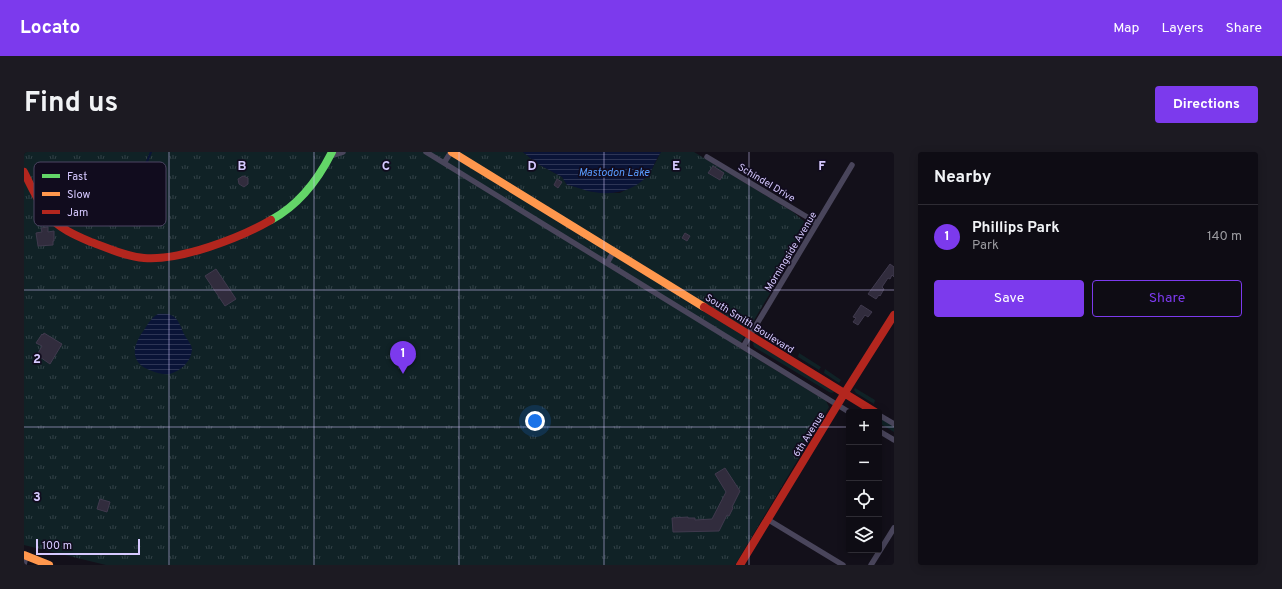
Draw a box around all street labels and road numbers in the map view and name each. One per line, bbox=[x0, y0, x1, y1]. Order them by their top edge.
street label: Schindel Drive bbox=[735, 161, 797, 205]
street label: Morningside Avenue bbox=[762, 210, 820, 294]
street label: South Smith Boulevard bbox=[702, 292, 796, 357]
street label: 6th Avenue bbox=[790, 410, 828, 460]

